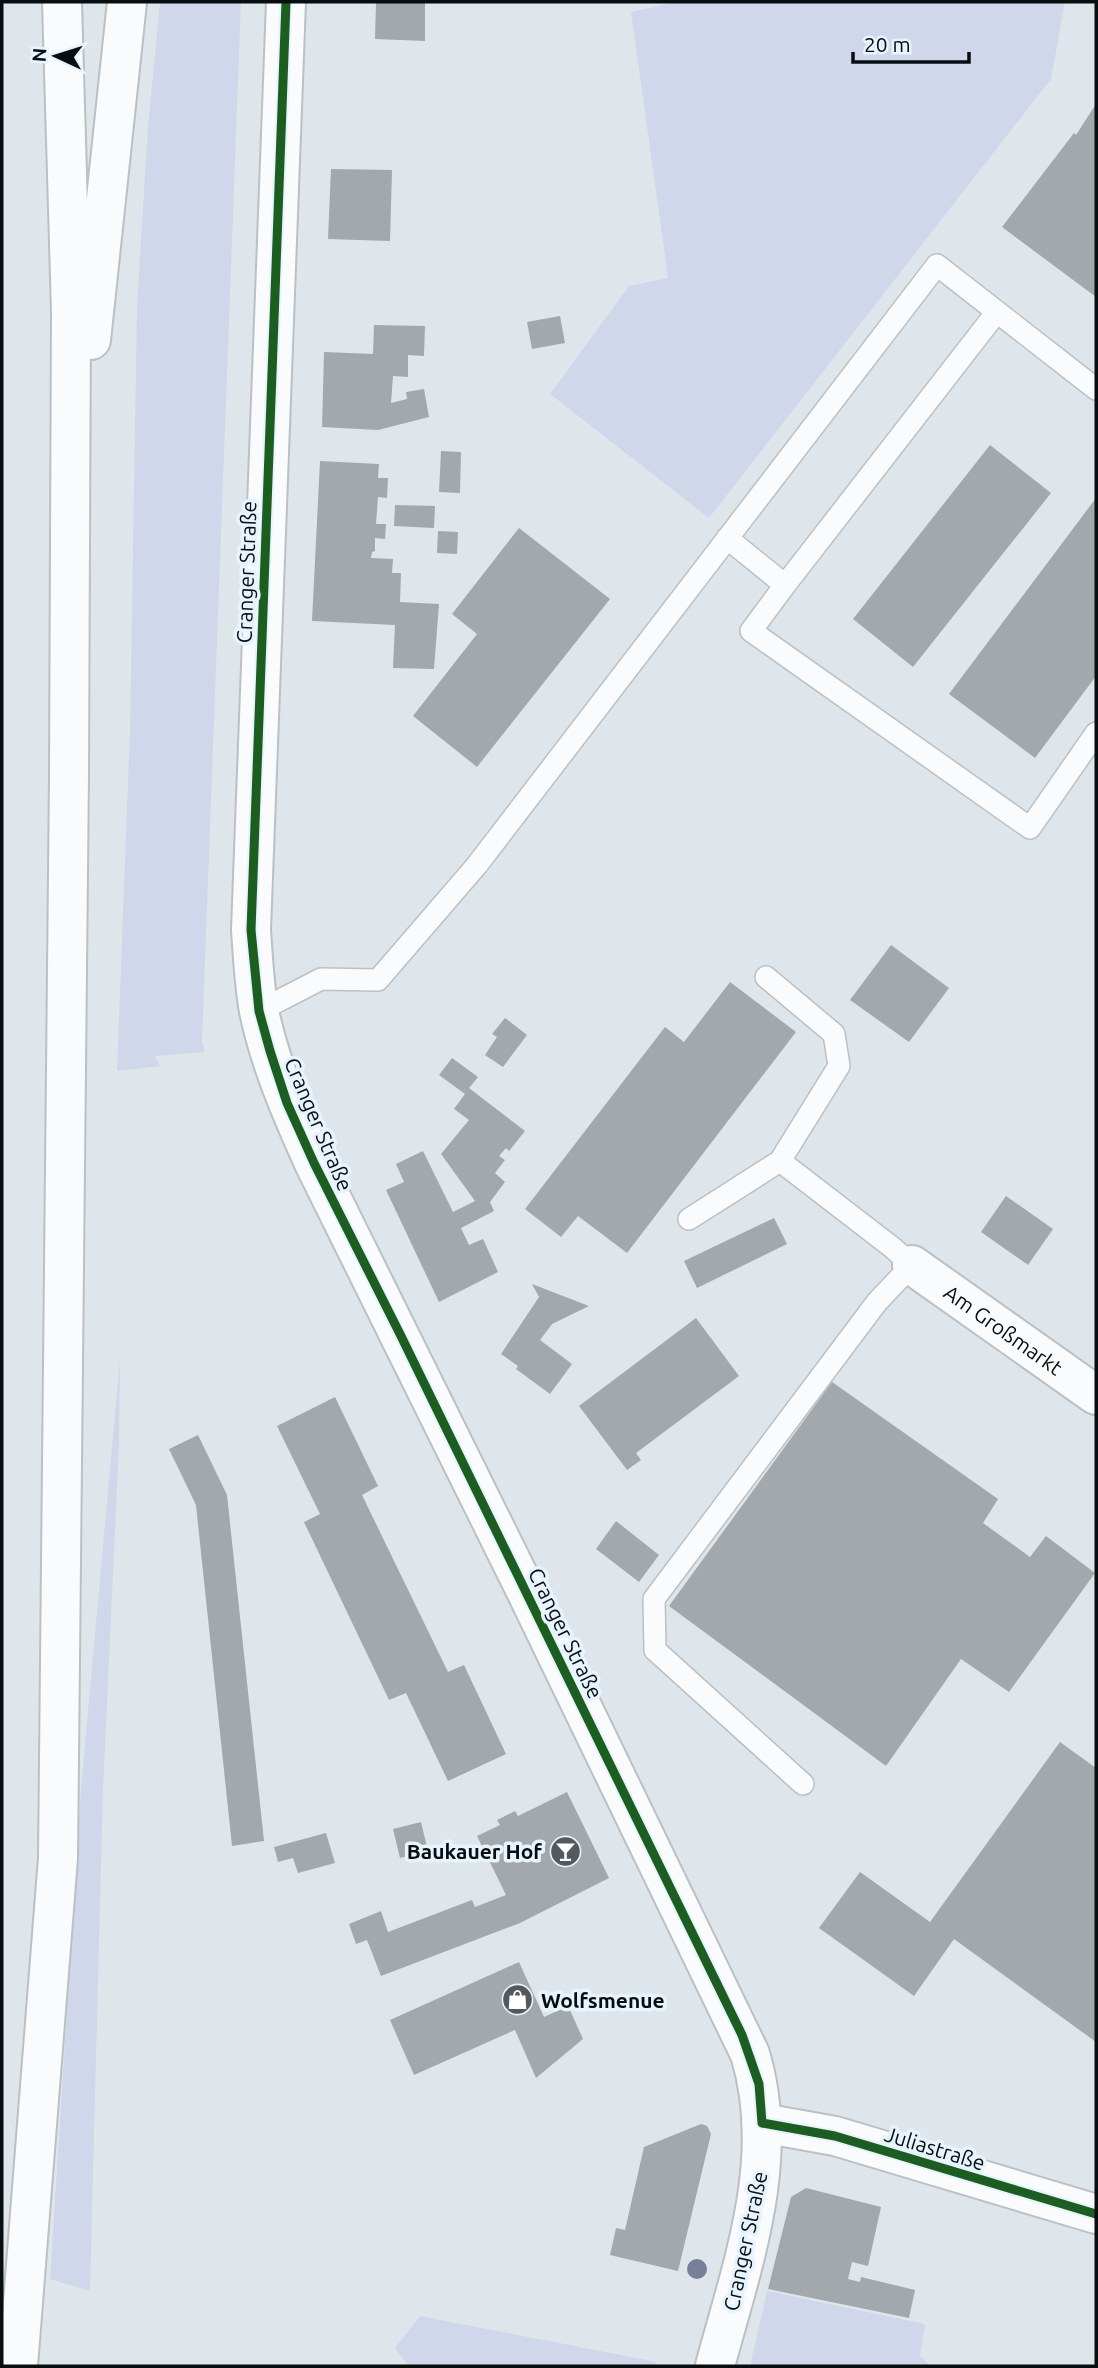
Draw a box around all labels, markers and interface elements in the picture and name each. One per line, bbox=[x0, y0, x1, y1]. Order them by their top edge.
north arrow bbox=[21, 21, 91, 91]
scale bar bbox=[853, 21, 968, 65]
text: 20 m bbox=[864, 32, 911, 56]
text: N bbox=[28, 47, 51, 63]
street label: Cranger Straße bbox=[232, 500, 260, 644]
street label: Cranger Straße bbox=[280, 1054, 358, 1194]
street label: Am Großmarkt bbox=[940, 1280, 1067, 1380]
street label: Cranger Straße bbox=[524, 1564, 608, 1702]
bar icon: Baukauer Hof bbox=[548, 1834, 582, 1868]
place label: Baukauer Hof bbox=[407, 1839, 542, 1863]
shop icon: Wolfsmenue bbox=[501, 1983, 535, 2017]
place label: Wolfsmenue bbox=[541, 1988, 665, 2012]
street label: Juliastraße bbox=[882, 2121, 988, 2175]
street label: Cranger Straße bbox=[718, 2169, 772, 2313]

